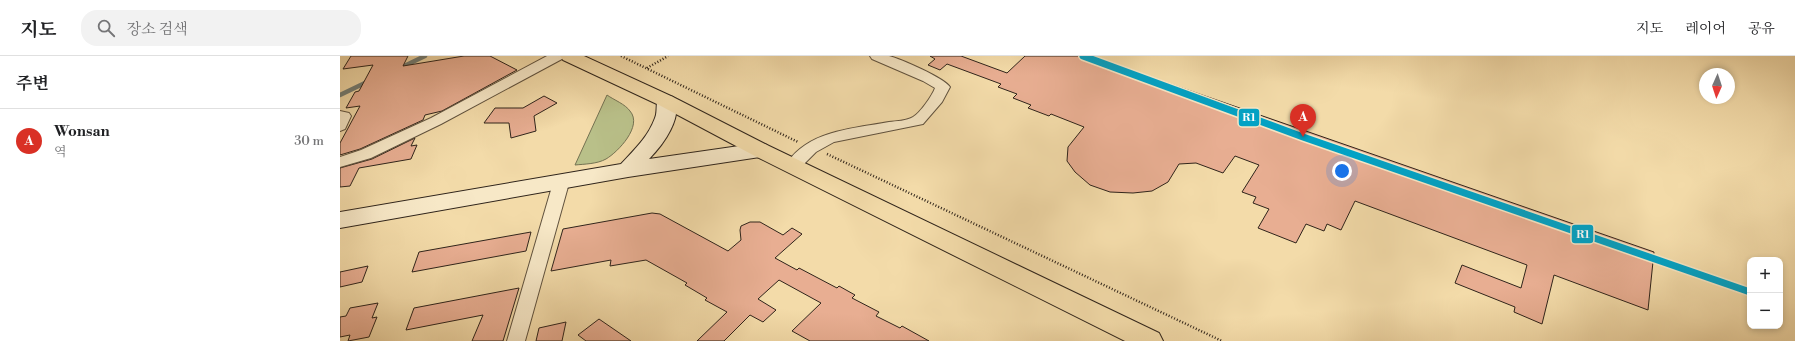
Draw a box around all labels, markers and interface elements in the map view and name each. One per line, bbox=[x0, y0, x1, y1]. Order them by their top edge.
search box bbox=[81, 10, 361, 46]
icon: search bbox=[95, 17, 117, 39]
text: 지도 bbox=[20, 18, 57, 42]
text: 장소 검색 bbox=[127, 20, 188, 39]
text: 지도 bbox=[1636, 20, 1663, 38]
text: 레이어 bbox=[1685, 20, 1726, 38]
text: 공유 bbox=[1748, 20, 1775, 38]
north arrow bbox=[1699, 68, 1735, 104]
text: 주변 bbox=[16, 73, 49, 95]
pin: A bbox=[1290, 104, 1316, 137]
line badge: R1 bbox=[1238, 108, 1260, 127]
text: R1 bbox=[1242, 111, 1256, 125]
text: Wonsan bbox=[54, 122, 110, 141]
text: A bbox=[24, 133, 34, 149]
text: 30 m bbox=[294, 133, 324, 149]
text: 역 bbox=[54, 144, 67, 160]
your location bbox=[1332, 161, 1352, 181]
line badge: R1 bbox=[1571, 224, 1594, 244]
text: R1 bbox=[1576, 228, 1590, 242]
map controls bbox=[1747, 257, 1783, 329]
button: + bbox=[1747, 257, 1783, 293]
button: − bbox=[1747, 293, 1783, 329]

